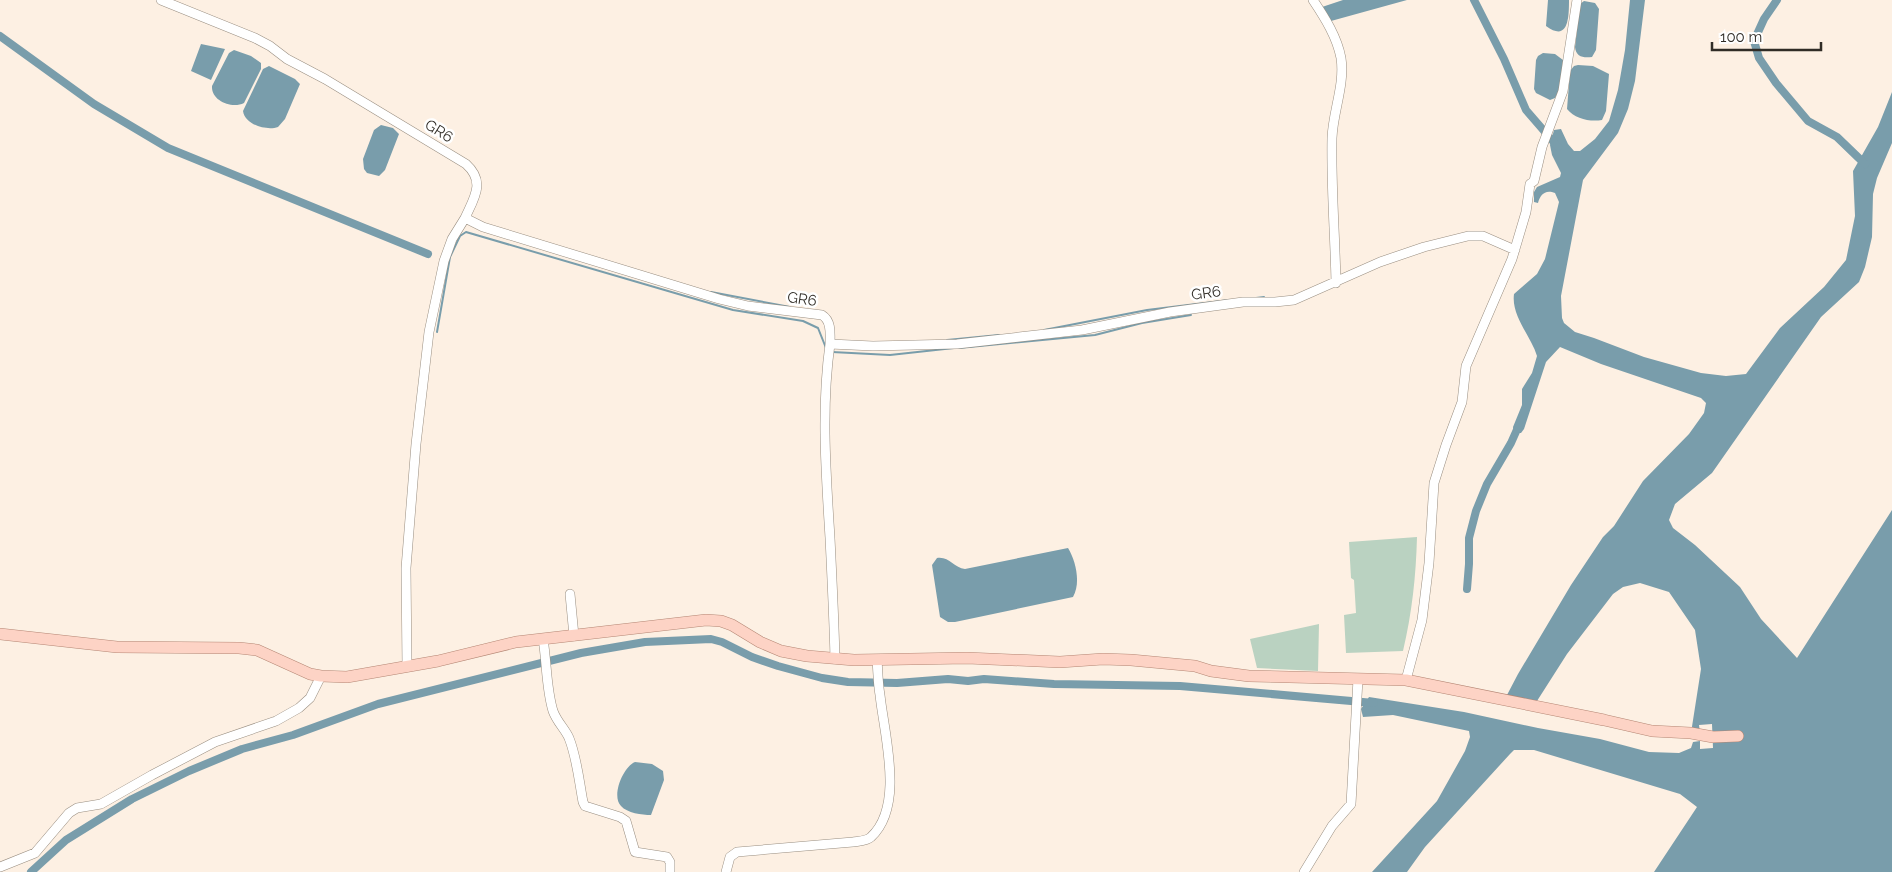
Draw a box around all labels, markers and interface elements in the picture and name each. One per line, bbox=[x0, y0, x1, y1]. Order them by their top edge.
scale bar bbox=[1712, 20, 1821, 52]
text: 100 m bbox=[1720, 28, 1762, 46]
street label: GR6 bbox=[422, 116, 456, 146]
street label: GR6 bbox=[1190, 282, 1222, 304]
street label: GR6 bbox=[786, 288, 818, 310]

